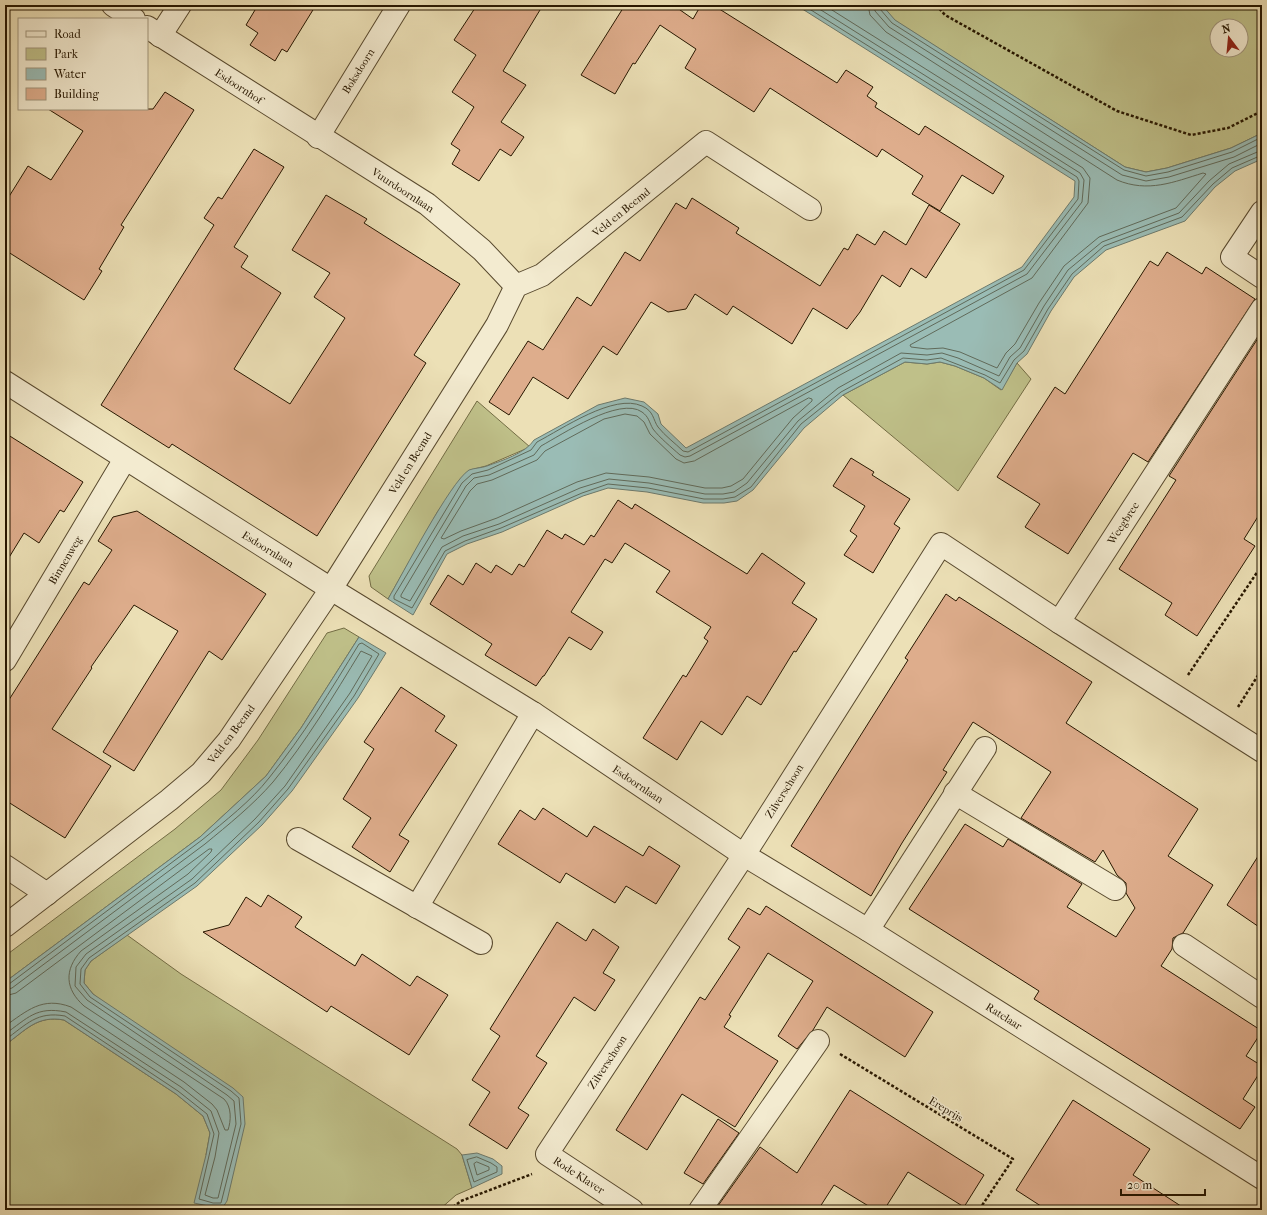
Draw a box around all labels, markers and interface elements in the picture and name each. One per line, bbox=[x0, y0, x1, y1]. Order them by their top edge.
legend bbox=[18, 18, 148, 110]
north arrow bbox=[1209, 18, 1249, 58]
text: N bbox=[1221, 21, 1233, 36]
text: Road bbox=[54, 27, 81, 41]
street label: Boksdoorn bbox=[340, 46, 378, 96]
text: Park bbox=[54, 47, 79, 61]
street label: Esdoornhof bbox=[212, 66, 267, 108]
text: Water bbox=[53, 67, 87, 81]
text: Building bbox=[54, 87, 99, 101]
street label: Vuurdoornlaan bbox=[368, 165, 437, 216]
street label: Veld en Beemd bbox=[589, 185, 654, 240]
street label: Veld en Beemd bbox=[386, 429, 435, 497]
street label: Weegbree bbox=[1104, 499, 1142, 548]
street label: Esdoornlaan bbox=[239, 528, 297, 571]
street label: Binnenweg bbox=[46, 534, 85, 587]
street label: Veld en Beemd bbox=[204, 701, 258, 767]
street label: Zilverschoon bbox=[763, 761, 807, 821]
street label: Esdoornlaan bbox=[610, 763, 666, 807]
street label: Ratelaar bbox=[983, 1000, 1025, 1033]
street label: Zilverschoon bbox=[585, 1032, 630, 1092]
street label: Ereprijs bbox=[926, 1094, 965, 1125]
street label: Rode Klaver bbox=[551, 1154, 607, 1197]
scale bar bbox=[1121, 1171, 1205, 1197]
text: 20 m bbox=[1127, 1178, 1152, 1192]

